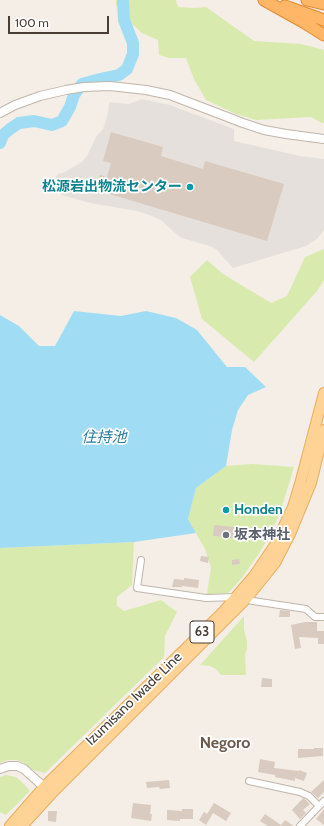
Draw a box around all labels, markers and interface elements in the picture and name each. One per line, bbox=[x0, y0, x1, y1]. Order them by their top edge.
scale bar bbox=[10, 8, 111, 34]
text: 100 m bbox=[15, 15, 49, 30]
place label: 松源岩出物流センター bbox=[42, 179, 182, 195]
marker: 松源岩出物流センター bbox=[185, 182, 195, 192]
water label: 住持池 bbox=[82, 429, 126, 447]
place label: Honden bbox=[234, 502, 283, 518]
marker: Honden bbox=[221, 505, 231, 515]
place label: 坂本神社 bbox=[234, 527, 290, 543]
marker: 坂本神社 bbox=[221, 530, 231, 540]
road number: 63 bbox=[190, 621, 214, 643]
street label: Izumisano Iwade Line bbox=[82, 649, 186, 749]
district label: Negoro bbox=[200, 733, 250, 753]

